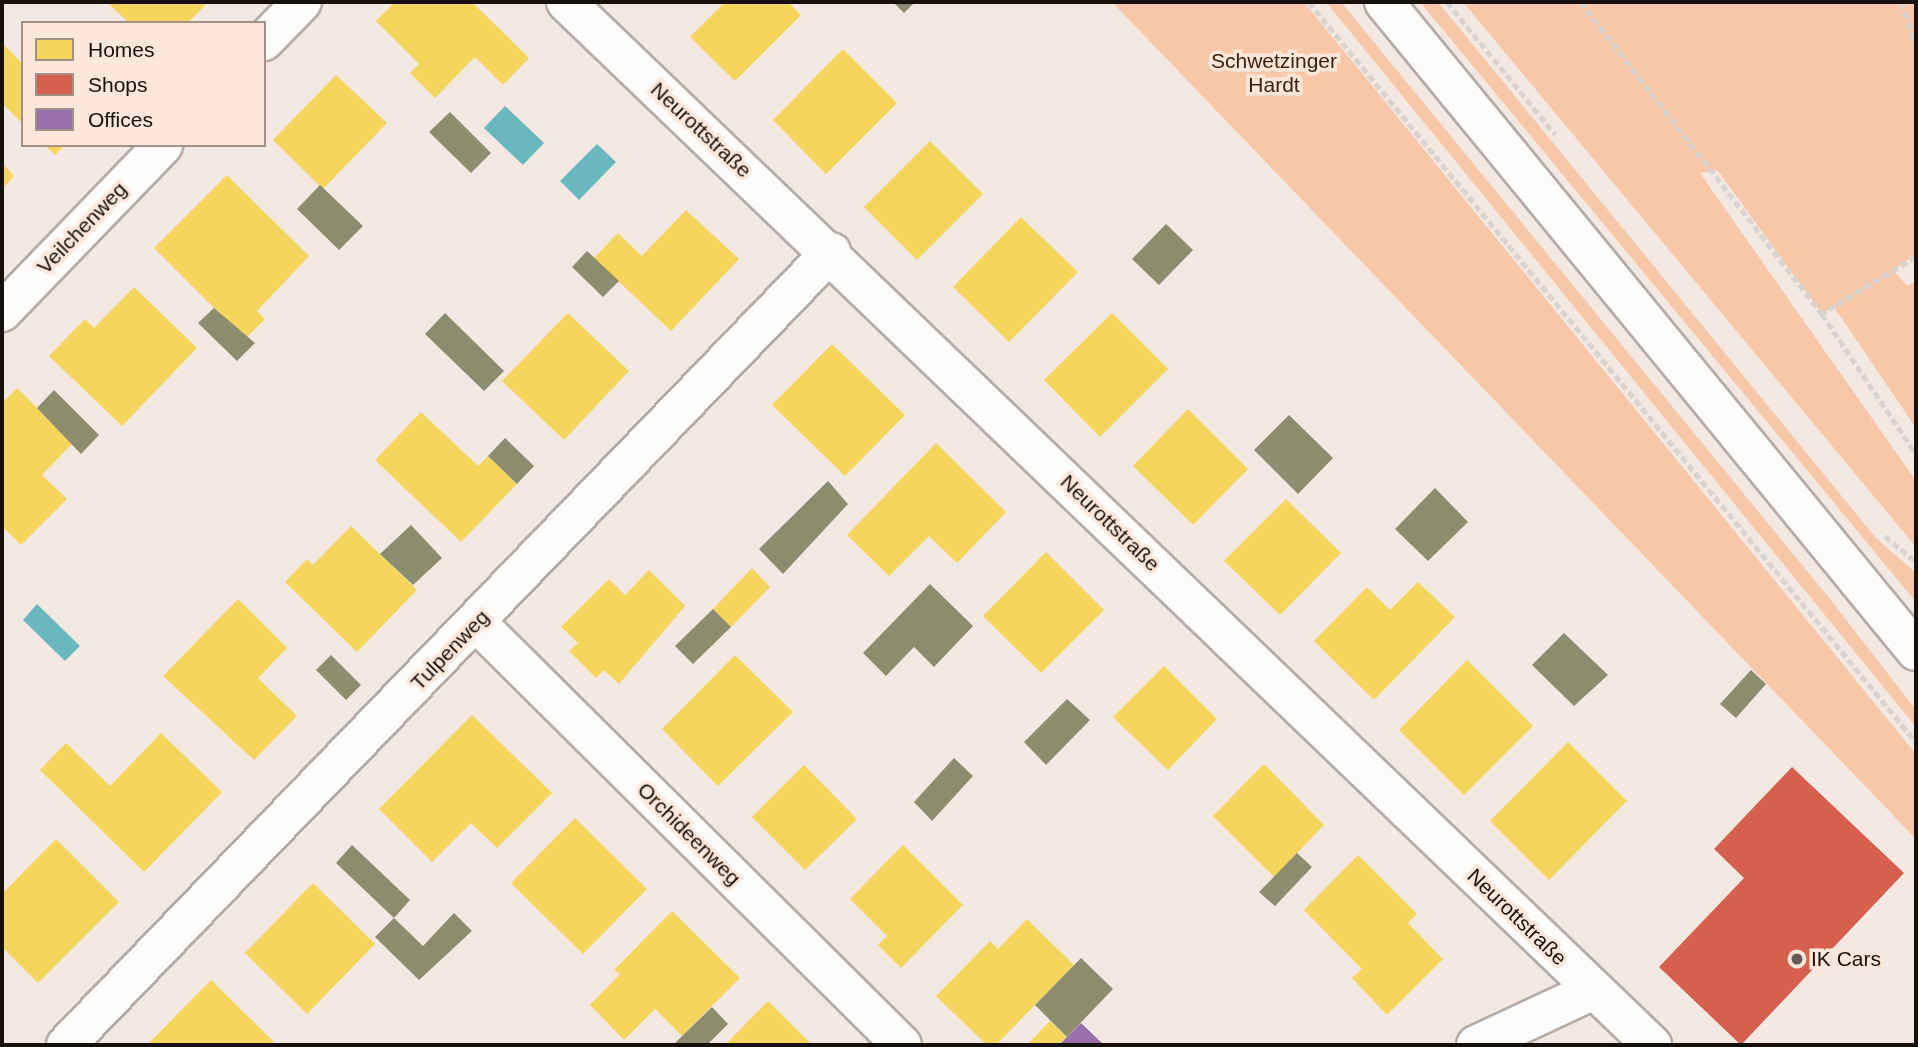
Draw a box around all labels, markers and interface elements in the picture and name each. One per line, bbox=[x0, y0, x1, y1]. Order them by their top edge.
legend bbox=[21, 21, 266, 147]
text: Homes bbox=[88, 38, 155, 61]
park label: Schwetzinger Hardt bbox=[1211, 48, 1337, 98]
text: Shops bbox=[88, 73, 148, 96]
street label: Neurottstraße bbox=[645, 77, 757, 183]
text: Offices bbox=[88, 108, 153, 131]
street label: Veilchenweg bbox=[32, 177, 132, 279]
street label: Neurottstraße bbox=[1055, 469, 1165, 577]
street label: Tulpenweg bbox=[406, 605, 494, 695]
street label: Orchideenweg bbox=[632, 777, 746, 891]
street label: Neurottstraße bbox=[1462, 863, 1572, 971]
place label: IK Cars bbox=[1811, 946, 1881, 972]
marker: IK Cars bbox=[1789, 951, 1805, 967]

